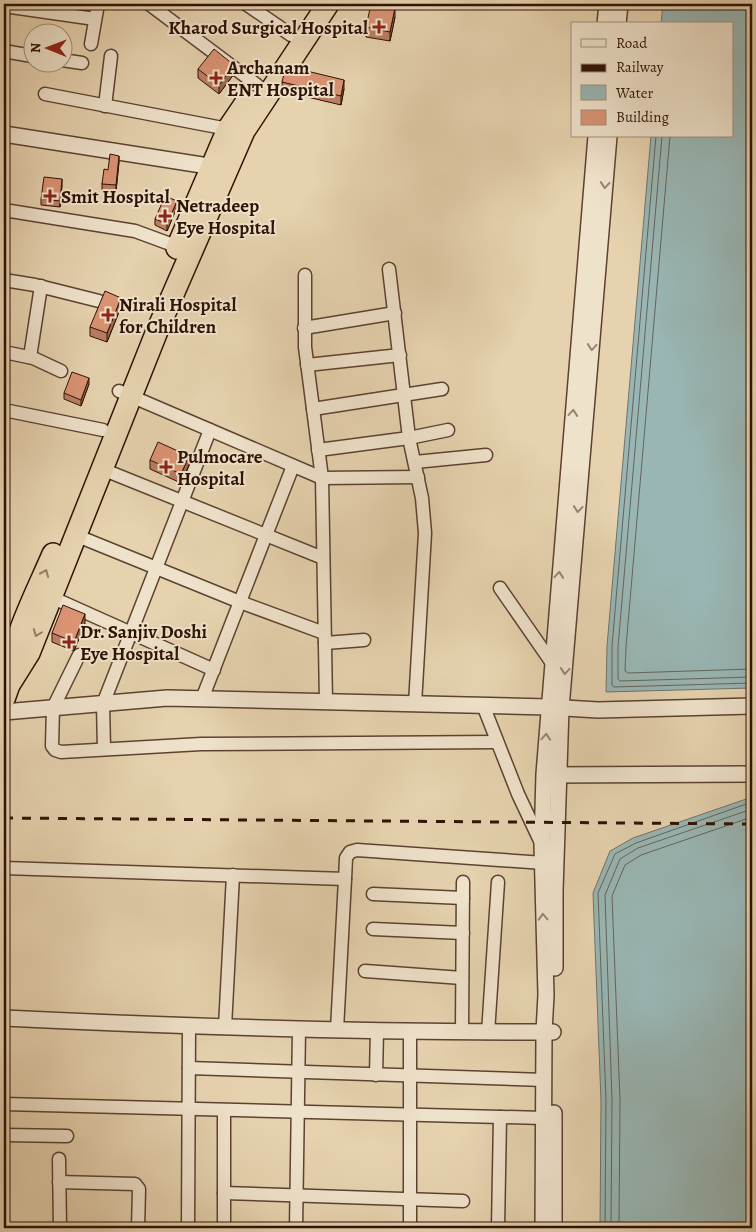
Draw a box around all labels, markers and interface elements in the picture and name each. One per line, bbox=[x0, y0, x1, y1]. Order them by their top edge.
place label: Kharod Surgical Hospital bbox=[168, 15, 368, 41]
marker: Kharod Surgical Hospital bbox=[372, 20, 386, 34]
north arrow bbox=[22, 22, 72, 72]
legend bbox=[571, 22, 734, 138]
text: Road bbox=[616, 33, 648, 53]
text: N bbox=[26, 43, 45, 53]
place label: Archanam ENT Hospital bbox=[226, 55, 334, 103]
text: Railway bbox=[616, 57, 664, 77]
marker: Archanam ENT Hospital bbox=[209, 71, 223, 85]
text: Water bbox=[615, 83, 653, 103]
text: Building bbox=[616, 107, 669, 127]
one-way arrow bbox=[600, 181, 611, 189]
place label: Smit Hospital bbox=[61, 184, 170, 210]
marker: Smit Hospital bbox=[43, 189, 57, 203]
place label: Netradeep Eye Hospital bbox=[176, 193, 275, 241]
marker: Netradeep Eye Hospital bbox=[158, 209, 172, 223]
place label: Nirali Hospital for Children bbox=[119, 292, 237, 340]
marker: Nirali Hospital for Children bbox=[101, 308, 115, 322]
one-way arrow bbox=[586, 343, 597, 351]
one-way arrow bbox=[567, 409, 578, 417]
place label: Pulmocare Hospital bbox=[177, 444, 263, 492]
marker: Pulmocare Hospital bbox=[159, 460, 173, 474]
one-way arrow bbox=[573, 505, 584, 513]
one-way arrow bbox=[38, 569, 49, 578]
one-way arrow bbox=[554, 571, 565, 579]
place label: Dr. Sanjiv Doshi Eye Hospital bbox=[80, 619, 207, 667]
one-way arrow bbox=[33, 629, 43, 637]
marker: Dr. Sanjiv Doshi Eye Hospital bbox=[62, 635, 76, 649]
one-way arrow bbox=[559, 667, 570, 675]
one-way arrow bbox=[540, 733, 551, 741]
one-way arrow bbox=[538, 913, 548, 920]

